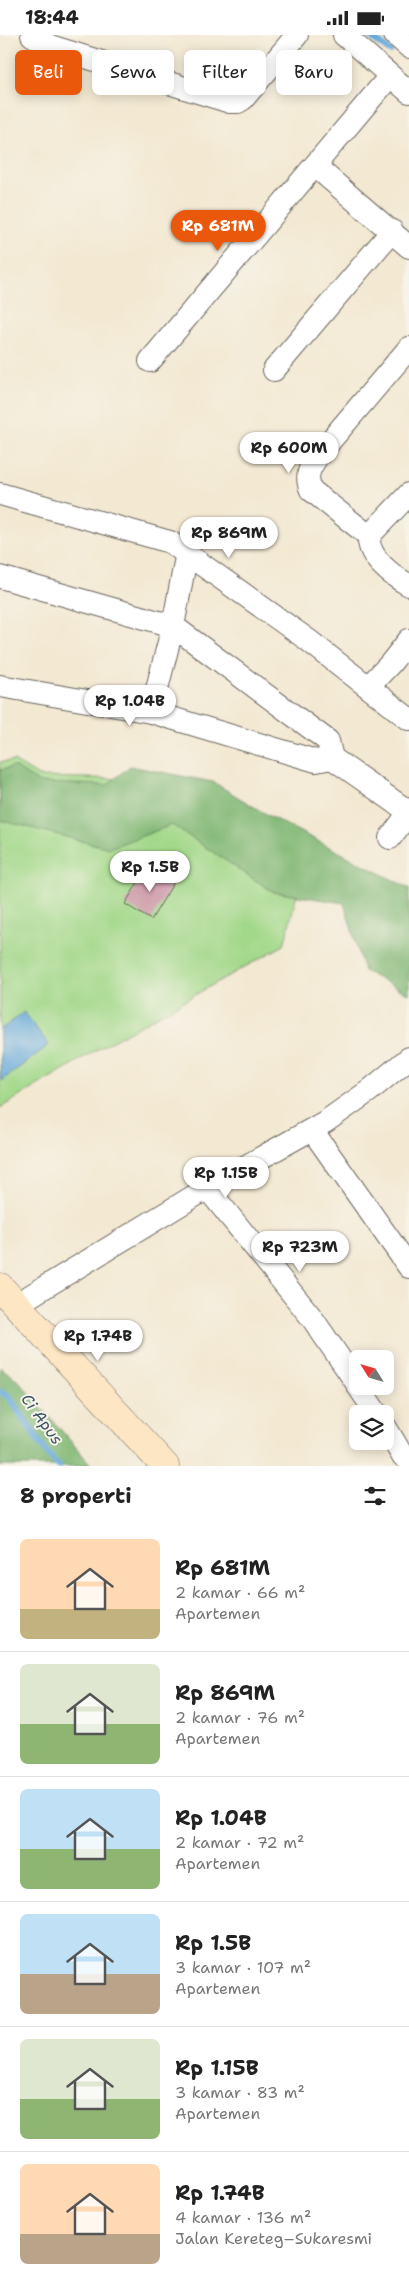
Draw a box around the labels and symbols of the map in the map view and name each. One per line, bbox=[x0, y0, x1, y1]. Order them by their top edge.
pin: Rp 681M bbox=[172, 209, 264, 252]
pin: Rp 600M bbox=[243, 431, 335, 474]
pin: Rp 869M bbox=[183, 517, 275, 559]
pin: Rp 1.04B bbox=[78, 685, 182, 727]
pin: Rp 1.5B bbox=[104, 851, 196, 893]
pin: Rp 1.15B bbox=[174, 1157, 278, 1199]
pin: Rp 723M bbox=[254, 1231, 346, 1273]
pin: Rp 1.74B bbox=[46, 1319, 150, 1362]
north arrow bbox=[349, 1350, 394, 1395]
water label: Ci Apus bbox=[17, 1389, 68, 1449]

